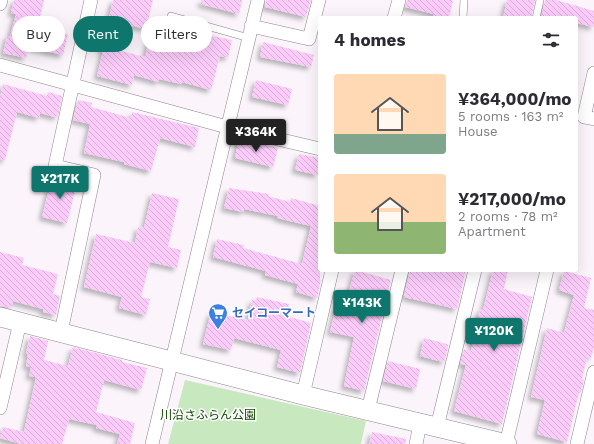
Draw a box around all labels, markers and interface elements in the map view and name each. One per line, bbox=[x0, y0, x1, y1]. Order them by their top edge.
chip: Buy bbox=[12, 16, 65, 52]
chip: Rent bbox=[73, 16, 133, 52]
chip: Filters bbox=[141, 16, 212, 52]
icon: filters bbox=[540, 29, 562, 51]
text: 4 homes bbox=[334, 30, 405, 50]
text: ¥364,000/mo bbox=[458, 89, 572, 109]
icon: home bbox=[366, 90, 414, 138]
text: 5 rooms · 163 m² bbox=[458, 109, 564, 124]
pin: ¥364K bbox=[228, 119, 284, 153]
text: ¥364K bbox=[235, 124, 277, 139]
text: House bbox=[458, 124, 498, 139]
pin: ¥217K bbox=[32, 166, 88, 200]
text: ¥217K bbox=[41, 171, 79, 186]
text: ¥217,000/mo bbox=[458, 189, 566, 209]
icon: home bbox=[366, 190, 414, 238]
text: 2 rooms · 78 m² bbox=[458, 209, 558, 224]
text: Apartment bbox=[458, 224, 526, 239]
pin: ¥143K bbox=[334, 290, 390, 324]
text: ¥143K bbox=[342, 295, 382, 310]
supermarket icon: セイコーマート bbox=[207, 302, 229, 330]
place label: セイコーマート bbox=[232, 306, 316, 320]
pin: ¥120K bbox=[466, 318, 522, 352]
text: ¥120K bbox=[474, 323, 514, 338]
park label: 川沿さふらん公園 bbox=[160, 408, 256, 422]

